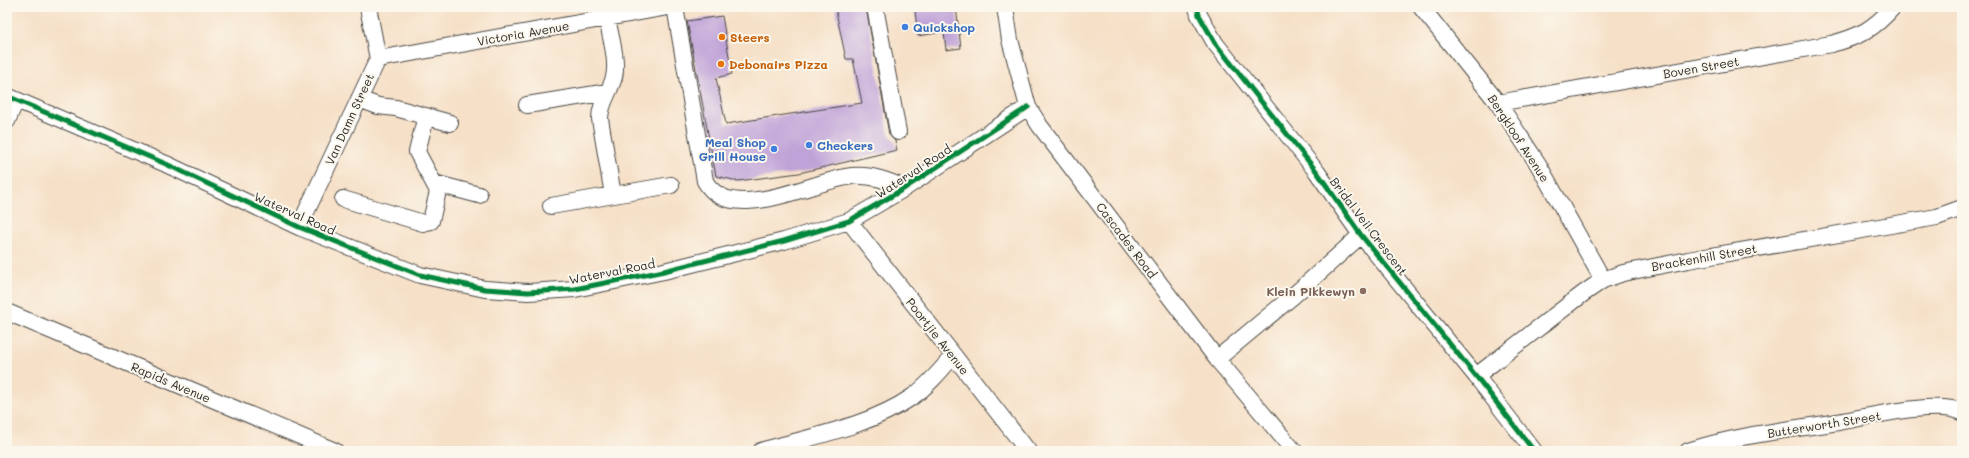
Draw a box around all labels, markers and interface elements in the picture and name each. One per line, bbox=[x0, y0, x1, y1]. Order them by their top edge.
street label: Victoria Avenue bbox=[476, 17, 570, 49]
place label: Quickshop bbox=[913, 19, 976, 35]
marker: Quickshop bbox=[900, 22, 910, 32]
place label: Steers bbox=[730, 29, 769, 45]
marker: Steers bbox=[717, 32, 727, 42]
street label: Boven Street bbox=[1662, 52, 1740, 82]
place label: Debonairs Pizza bbox=[729, 56, 828, 72]
marker: Debonairs Pizza bbox=[716, 59, 726, 69]
street label: Van Damn Street bbox=[321, 70, 377, 168]
street label: Bergkloof Avenue bbox=[1485, 91, 1553, 185]
place label: Meal Shop Grill House bbox=[699, 134, 766, 164]
place label: Checkers bbox=[817, 137, 873, 153]
marker: Checkers bbox=[804, 140, 814, 150]
street label: Waterval Road bbox=[872, 140, 954, 201]
marker: Meal Shop Grill House bbox=[769, 144, 779, 154]
street label: Bridal Veil Crescent bbox=[1327, 174, 1411, 278]
street label: Waterval Road bbox=[252, 188, 338, 238]
street label: Cascades Road bbox=[1093, 199, 1161, 281]
street label: Brackenhill Street bbox=[1650, 240, 1758, 274]
street label: Waterval Road bbox=[568, 255, 657, 287]
place label: Klein Pikkewyn bbox=[1266, 283, 1355, 299]
marker: Klein Pikkewyn bbox=[1358, 286, 1368, 296]
street label: Poortjie Avenue bbox=[903, 294, 973, 378]
street label: Rapids Avenue bbox=[129, 358, 213, 406]
street label: Butterworth Street bbox=[1766, 407, 1882, 441]

